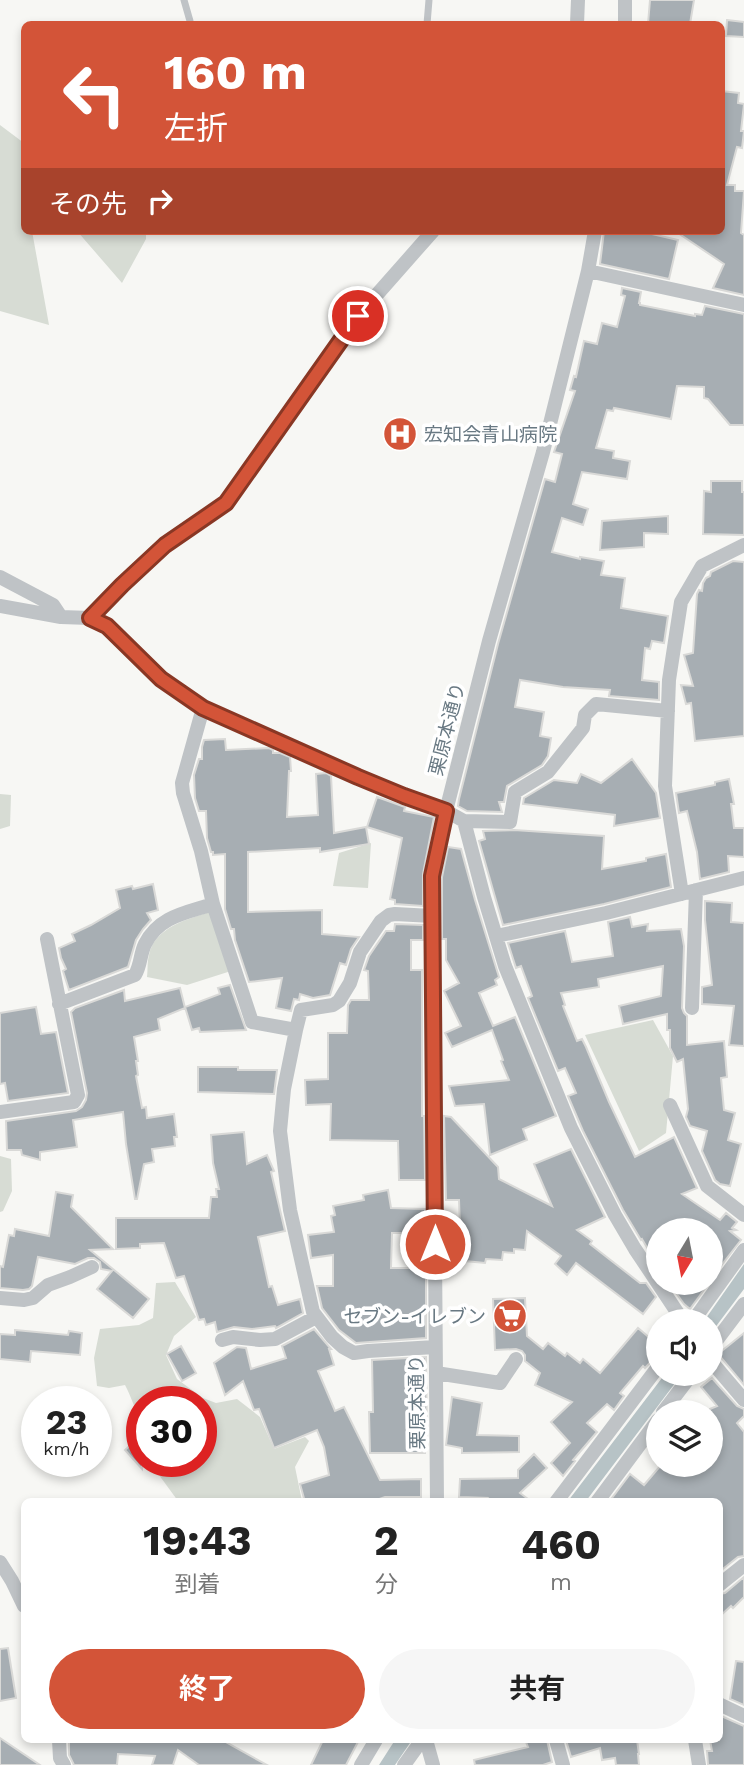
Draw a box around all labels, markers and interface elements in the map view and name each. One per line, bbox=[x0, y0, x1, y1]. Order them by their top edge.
text: 160 m bbox=[164, 43, 307, 101]
icon: left bbox=[49, 49, 140, 140]
text: 左折 bbox=[164, 109, 228, 147]
icon: right bbox=[141, 182, 179, 220]
text: その先 bbox=[49, 189, 127, 219]
pin bbox=[328, 286, 388, 346]
icon: arrive bbox=[339, 297, 377, 335]
hospital icon: 宏知会青山病院 bbox=[381, 415, 419, 453]
place label: 宏知会青山病院 bbox=[424, 423, 557, 446]
street label: 栗原本通り bbox=[424, 680, 470, 778]
position arrow bbox=[398, 1207, 472, 1281]
north arrow bbox=[646, 1218, 723, 1295]
map controls bbox=[646, 1218, 723, 1477]
supermarket icon: セブン-イレブン bbox=[491, 1297, 529, 1335]
place label: セブン-イレブン bbox=[343, 1305, 486, 1328]
button: sound bbox=[646, 1309, 723, 1386]
street label: 栗原本通り bbox=[405, 1354, 429, 1450]
speed limit sign: 30 bbox=[126, 1386, 217, 1477]
button: layers bbox=[646, 1400, 723, 1477]
text: 23 bbox=[46, 1401, 87, 1443]
text: km/h bbox=[43, 1438, 90, 1459]
text: 19:43 bbox=[143, 1516, 252, 1565]
text: 2 bbox=[374, 1516, 399, 1565]
text: 460 bbox=[521, 1520, 601, 1569]
text: m bbox=[550, 1569, 572, 1596]
text: 到着 bbox=[174, 1571, 220, 1598]
text: 分 bbox=[375, 1571, 398, 1598]
button: 終了 bbox=[49, 1649, 365, 1729]
button: 共有 bbox=[379, 1649, 695, 1729]

